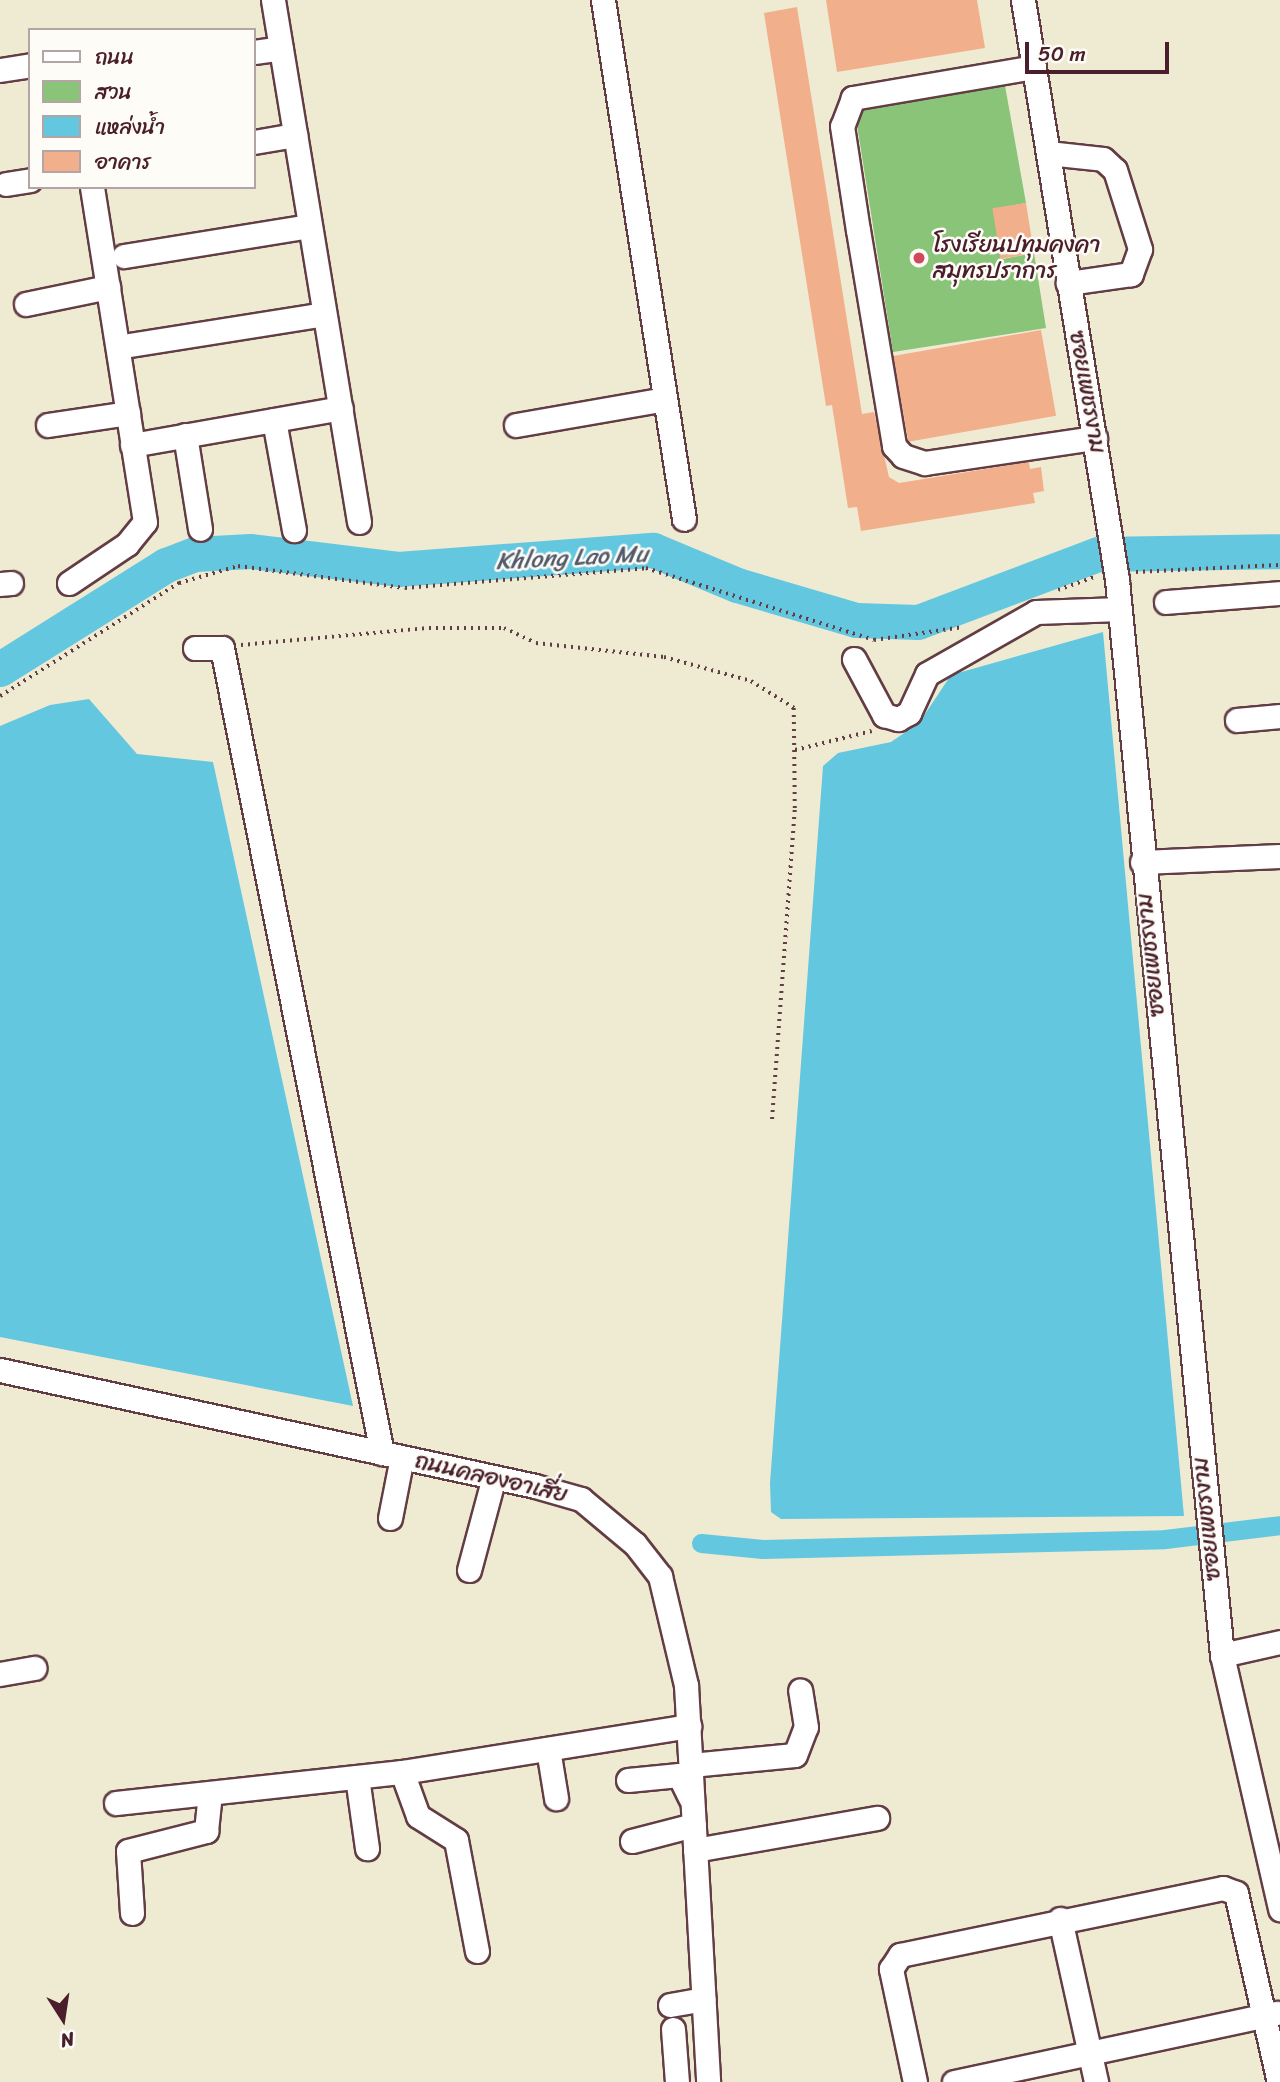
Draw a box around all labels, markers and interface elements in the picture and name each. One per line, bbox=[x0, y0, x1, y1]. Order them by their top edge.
legend bbox=[28, 28, 256, 189]
scale bar bbox=[1028, 28, 1172, 72]
text: 50 m bbox=[1038, 35, 1086, 73]
text: ถนน bbox=[95, 38, 134, 76]
text: สวน bbox=[95, 73, 132, 111]
text: แหล่งน้ำ bbox=[95, 108, 165, 146]
text: อาคาร bbox=[95, 143, 151, 181]
place label: โรงเรียนปทุมคงคา สมุทรปราการ bbox=[933, 231, 1101, 285]
marker: โรงเรียนปทุมคงคา สมุทรปราการ bbox=[911, 250, 927, 266]
street label: ซอยเพชรงาม bbox=[1063, 329, 1111, 455]
water label: Khlong Lao Mu bbox=[496, 540, 648, 576]
street label: ซอยเพชรงาม bbox=[1131, 892, 1171, 1018]
street label: ถนนคลองอาเสี่ย bbox=[412, 1447, 570, 1509]
street label: ซอยเพชรงาม bbox=[1187, 1456, 1227, 1582]
north arrow bbox=[28, 1984, 98, 2054]
text: N bbox=[58, 2023, 77, 2058]

